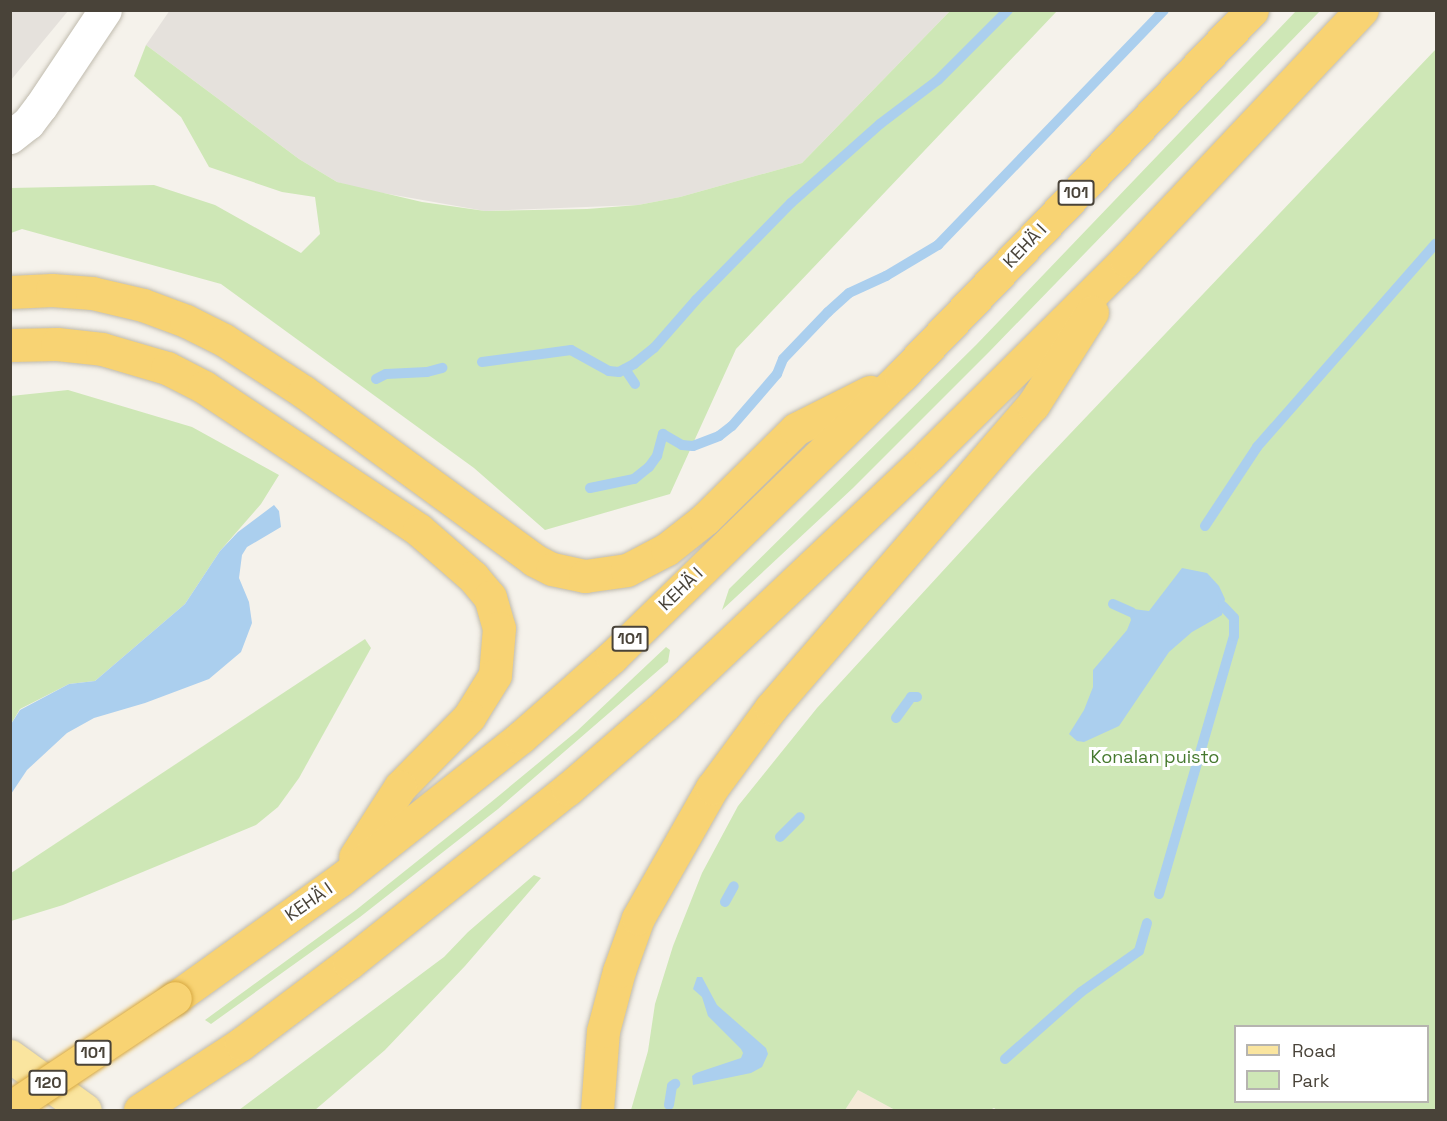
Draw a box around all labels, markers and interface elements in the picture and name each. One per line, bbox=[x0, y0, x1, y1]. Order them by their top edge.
road number: 101 bbox=[1056, 180, 1096, 206]
street label: KEHÄ I bbox=[999, 219, 1051, 273]
street label: KEHÄ I bbox=[654, 563, 708, 615]
road number: 101 bbox=[610, 626, 650, 652]
park label: Konalan puisto bbox=[1091, 746, 1219, 768]
street label: KEHÄ I bbox=[281, 878, 337, 926]
legend bbox=[1234, 1025, 1429, 1103]
text: Road bbox=[1292, 1039, 1336, 1062]
road number: 101 bbox=[74, 1040, 112, 1066]
text: Park bbox=[1292, 1069, 1329, 1092]
road number: 120 bbox=[27, 1070, 69, 1096]

